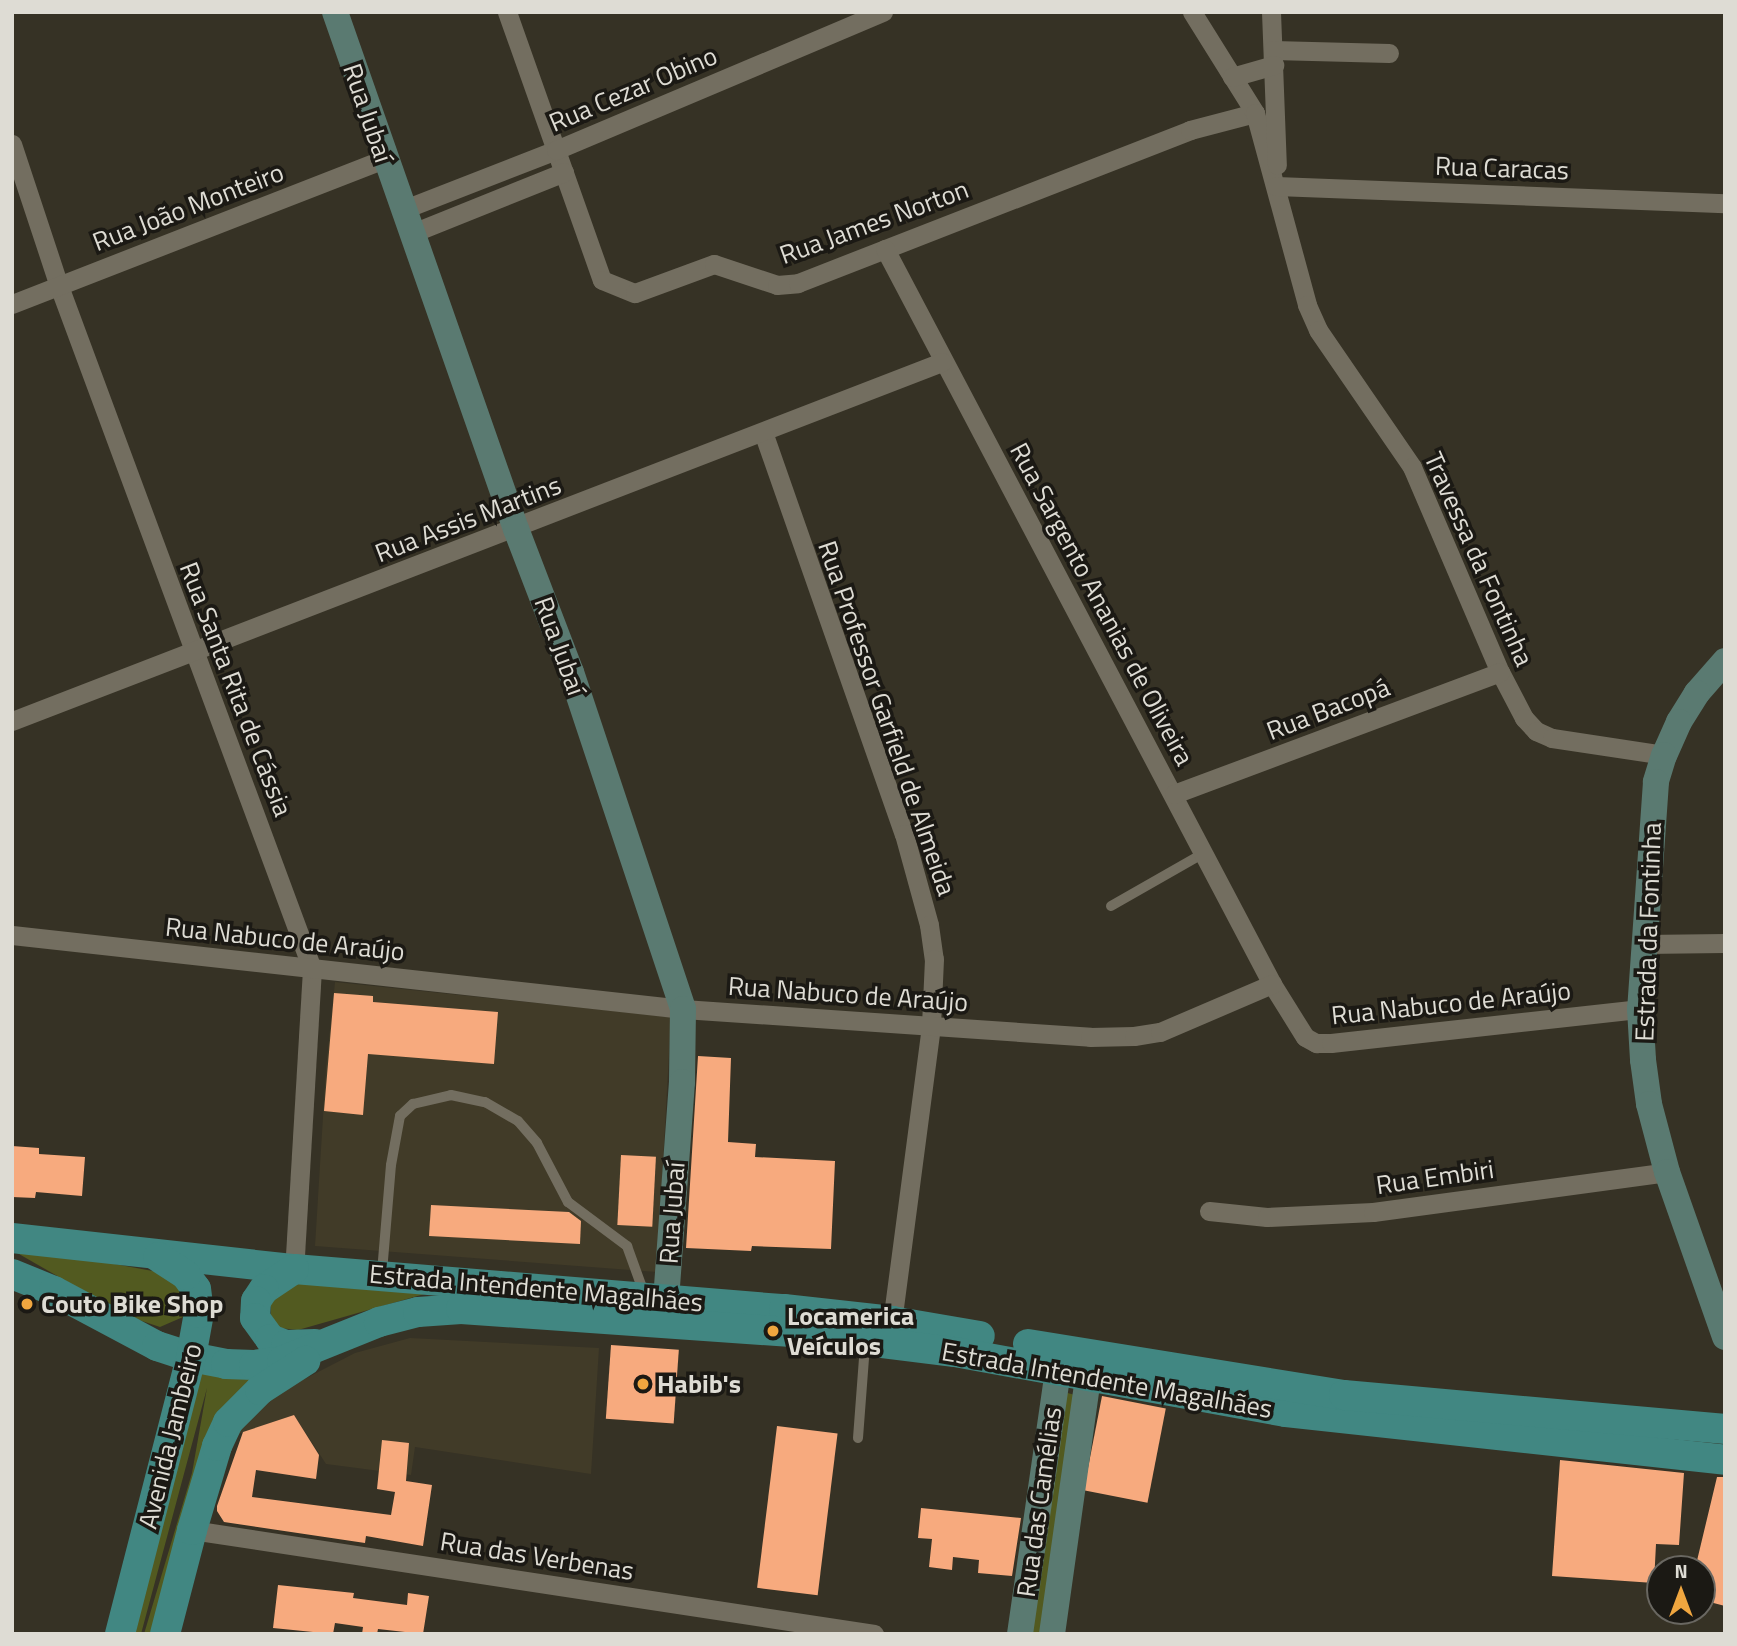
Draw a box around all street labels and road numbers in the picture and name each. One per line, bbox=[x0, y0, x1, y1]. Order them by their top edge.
street label: Rua Cezar Obino bbox=[544, 40, 722, 138]
street label: Rua Jubaí bbox=[337, 60, 399, 166]
street label: Rua Caracas bbox=[1434, 150, 1570, 186]
street label: Rua João Monteiro bbox=[88, 156, 288, 258]
street label: Rua James Norton bbox=[775, 173, 973, 271]
street label: Rua Sargento Ananias de Oliveira bbox=[1004, 437, 1200, 771]
street label: Travessa da Fontinha bbox=[1418, 447, 1540, 671]
street label: Rua Assis Martins bbox=[371, 469, 565, 569]
street label: Rua Professor Garfield de Almeida bbox=[812, 537, 962, 899]
street label: Rua Santa Rita de Cássia bbox=[173, 558, 299, 820]
street label: Rua Jubaí bbox=[528, 593, 592, 699]
street label: Rua Bacopá bbox=[1262, 671, 1394, 747]
street label: Estrada da Fontinha bbox=[1629, 822, 1667, 1042]
street label: Rua Nabuco de Araújo bbox=[164, 911, 406, 967]
street label: Rua Nabuco de Araújo bbox=[727, 970, 969, 1018]
street label: Rua Nabuco de Araújo bbox=[1330, 975, 1572, 1031]
street label: Rua Embiri bbox=[1374, 1153, 1496, 1201]
street label: Rua Jubaí bbox=[653, 1161, 691, 1265]
street label: Estrada Intendente Magalhães bbox=[368, 1258, 704, 1318]
street label: Estrada Intendente Magalhães bbox=[939, 1336, 1275, 1424]
street label: Avenida Jambeiro bbox=[132, 1340, 208, 1532]
street label: Rua das Camélias bbox=[1010, 1405, 1068, 1599]
street label: Rua das Verbenas bbox=[438, 1525, 636, 1587]

